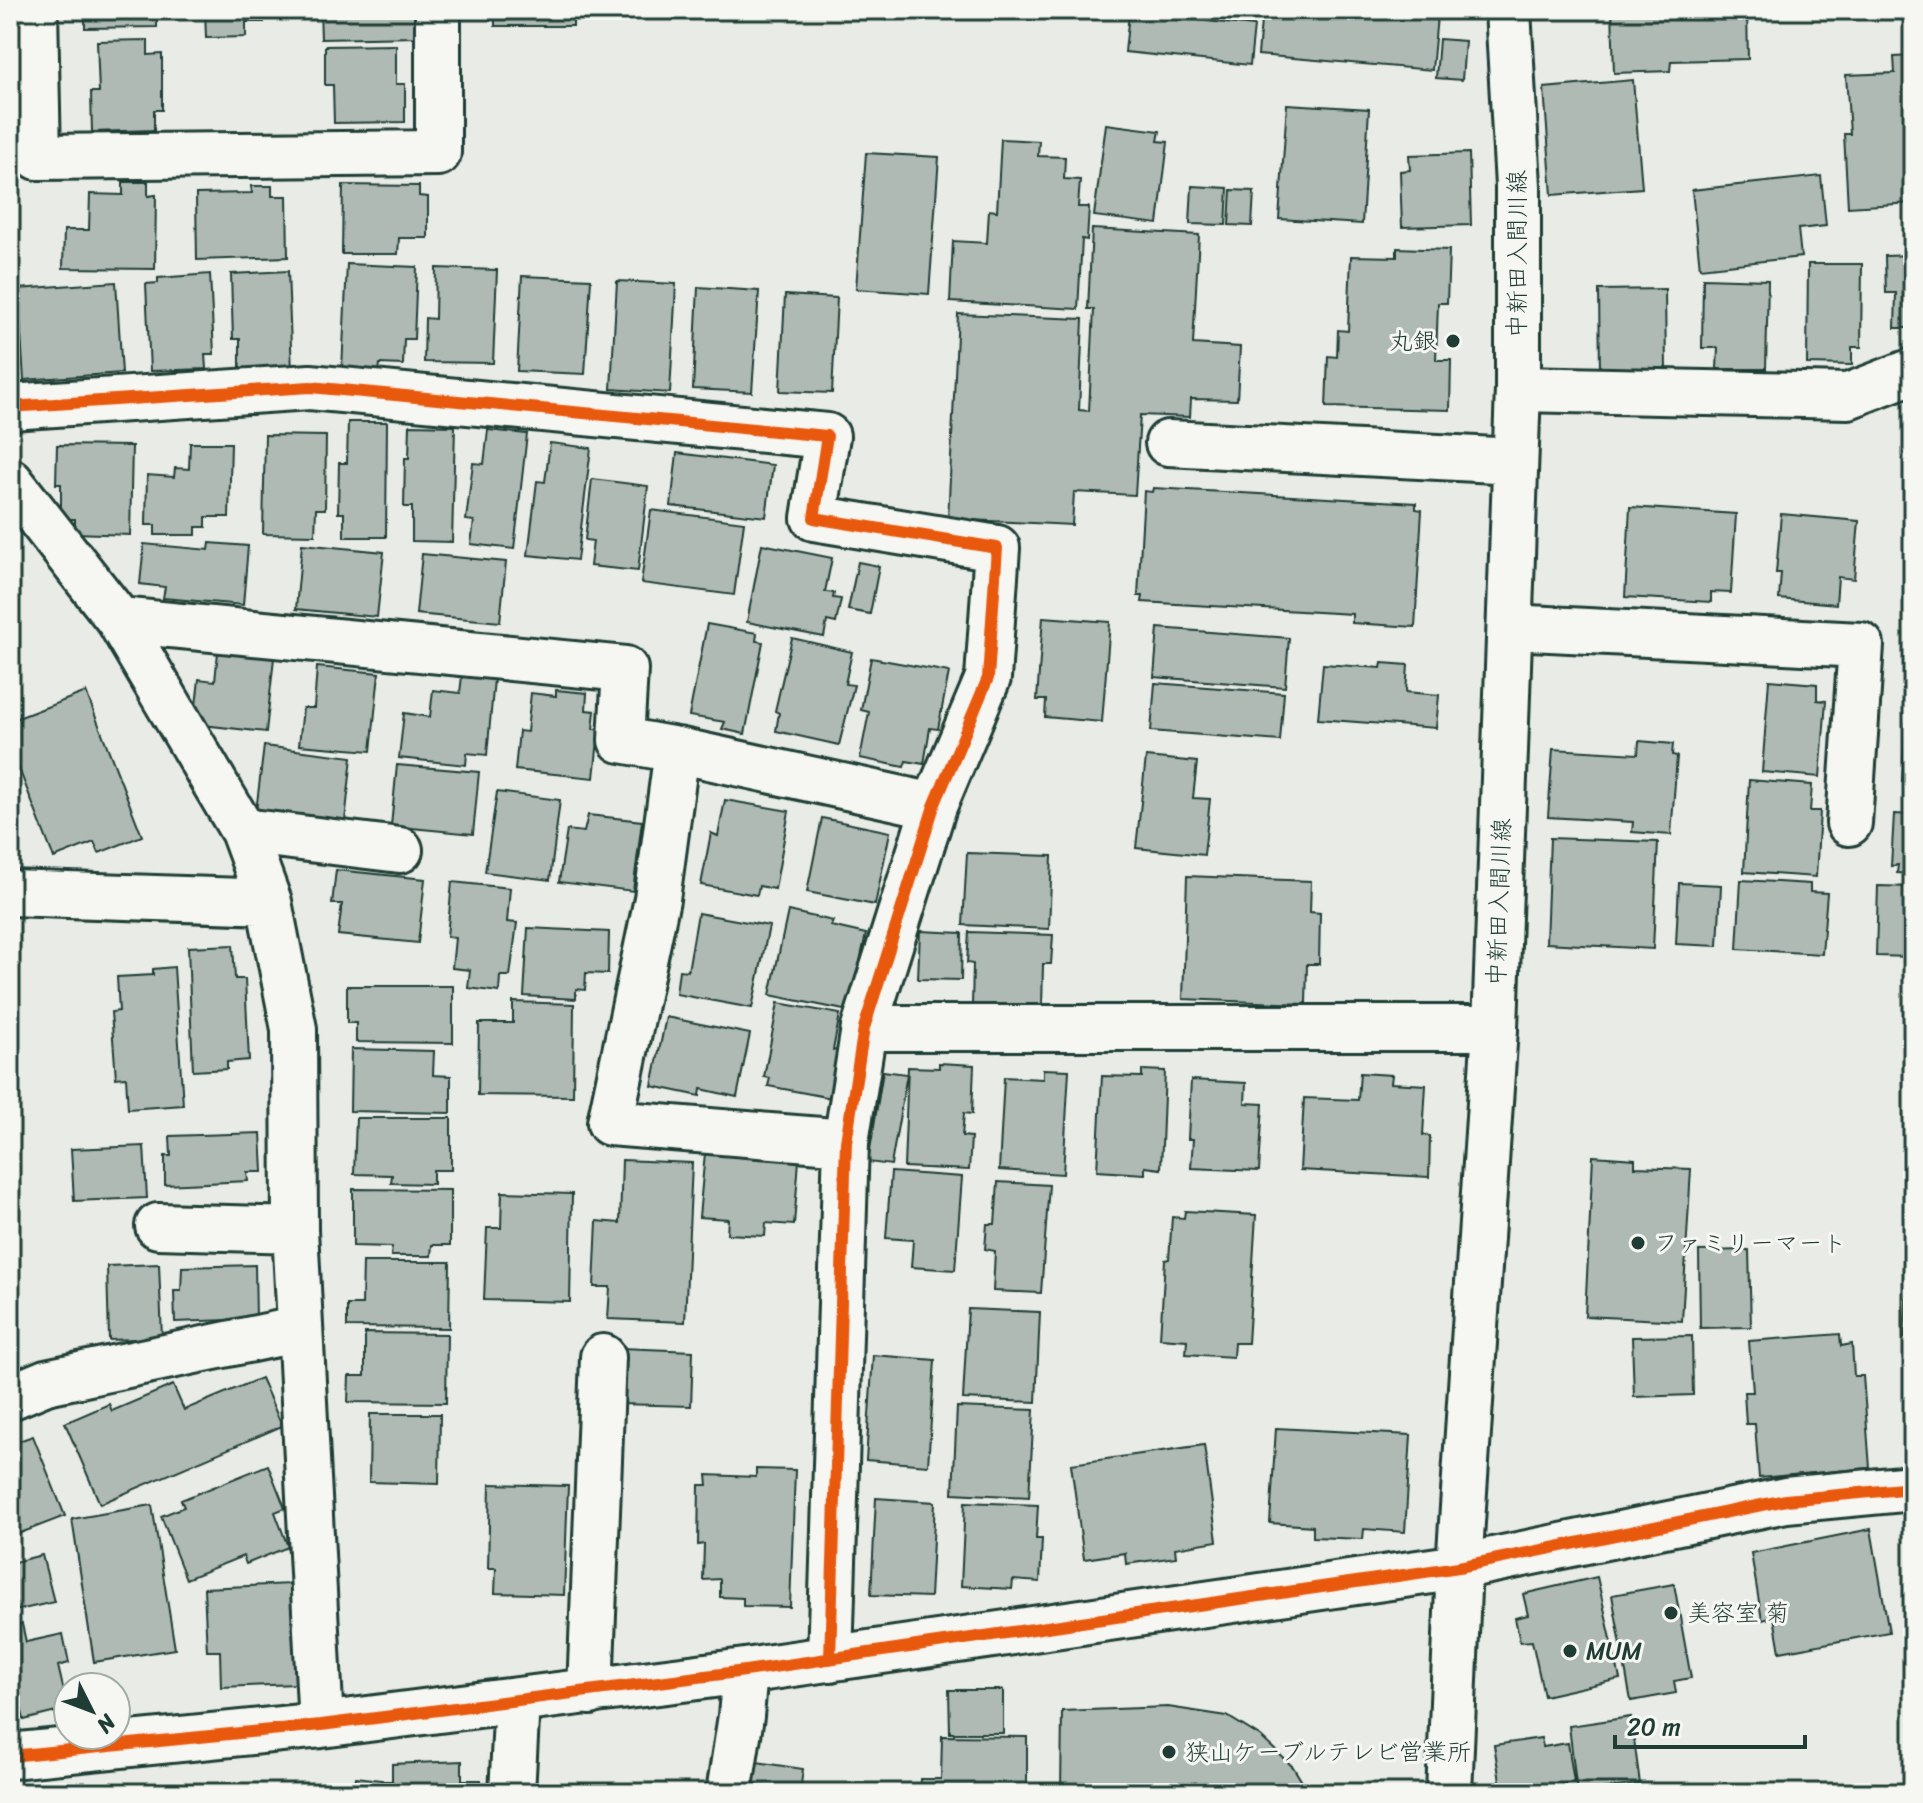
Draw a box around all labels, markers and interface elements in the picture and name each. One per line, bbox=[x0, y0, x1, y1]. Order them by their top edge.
street label: 中新田入間川線 bbox=[1496, 170, 1538, 338]
place label: 丸銀 bbox=[1389, 320, 1437, 362]
marker: 丸銀 bbox=[1444, 332, 1462, 350]
street label: 中新田入間川線 bbox=[1475, 817, 1523, 987]
place label: ファミリーマート bbox=[1654, 1222, 1846, 1264]
marker: ファミリーマート bbox=[1629, 1234, 1647, 1252]
place label: 美容室 菊 bbox=[1687, 1592, 1789, 1634]
marker: 美容室 菊 bbox=[1662, 1604, 1680, 1622]
place label: MUM bbox=[1586, 1630, 1642, 1672]
marker: MUM bbox=[1561, 1642, 1579, 1660]
north arrow bbox=[52, 1671, 132, 1751]
scale bar bbox=[1615, 1699, 1805, 1749]
text: N bbox=[86, 1705, 127, 1743]
text: 20 m bbox=[1627, 1706, 1681, 1748]
place label: 狭山ケーブルテレビ営業所 bbox=[1185, 1731, 1471, 1773]
marker: 狭山ケーブルテレビ営業所 bbox=[1160, 1743, 1178, 1761]

